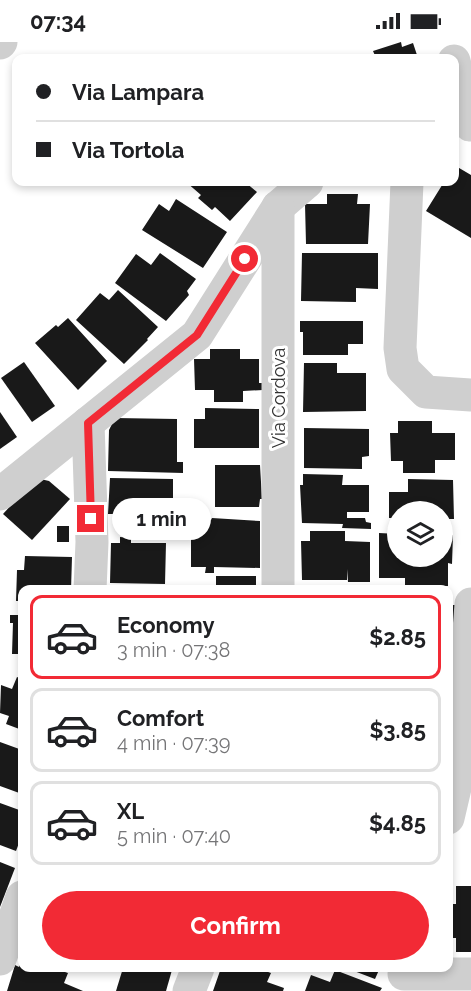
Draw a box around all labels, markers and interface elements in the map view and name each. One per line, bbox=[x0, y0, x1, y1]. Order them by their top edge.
text: 07:34 bbox=[30, 8, 86, 34]
text: Via Lampara bbox=[72, 79, 204, 105]
text: Via Tortola bbox=[72, 137, 184, 163]
route start bbox=[231, 245, 258, 272]
street label: Via Cordova bbox=[268, 348, 289, 448]
callout: 1 min bbox=[112, 498, 211, 540]
map controls bbox=[387, 501, 453, 567]
button: layers bbox=[387, 501, 453, 567]
route end bbox=[77, 505, 104, 532]
text: 1 min bbox=[136, 507, 187, 531]
icon: car bbox=[45, 610, 99, 664]
text: Economy bbox=[117, 612, 215, 638]
text: $2.85 bbox=[369, 624, 426, 650]
text: 3 min · 07:38 bbox=[117, 638, 230, 662]
icon: car bbox=[45, 703, 99, 757]
text: Comfort bbox=[117, 705, 204, 731]
text: $3.85 bbox=[369, 717, 426, 743]
text: 4 min · 07:39 bbox=[117, 731, 230, 755]
icon: car bbox=[45, 796, 99, 850]
text: XL bbox=[117, 798, 144, 824]
text: $4.85 bbox=[369, 810, 426, 836]
text: 5 min · 07:40 bbox=[117, 824, 231, 848]
button: Confirm bbox=[42, 891, 429, 960]

